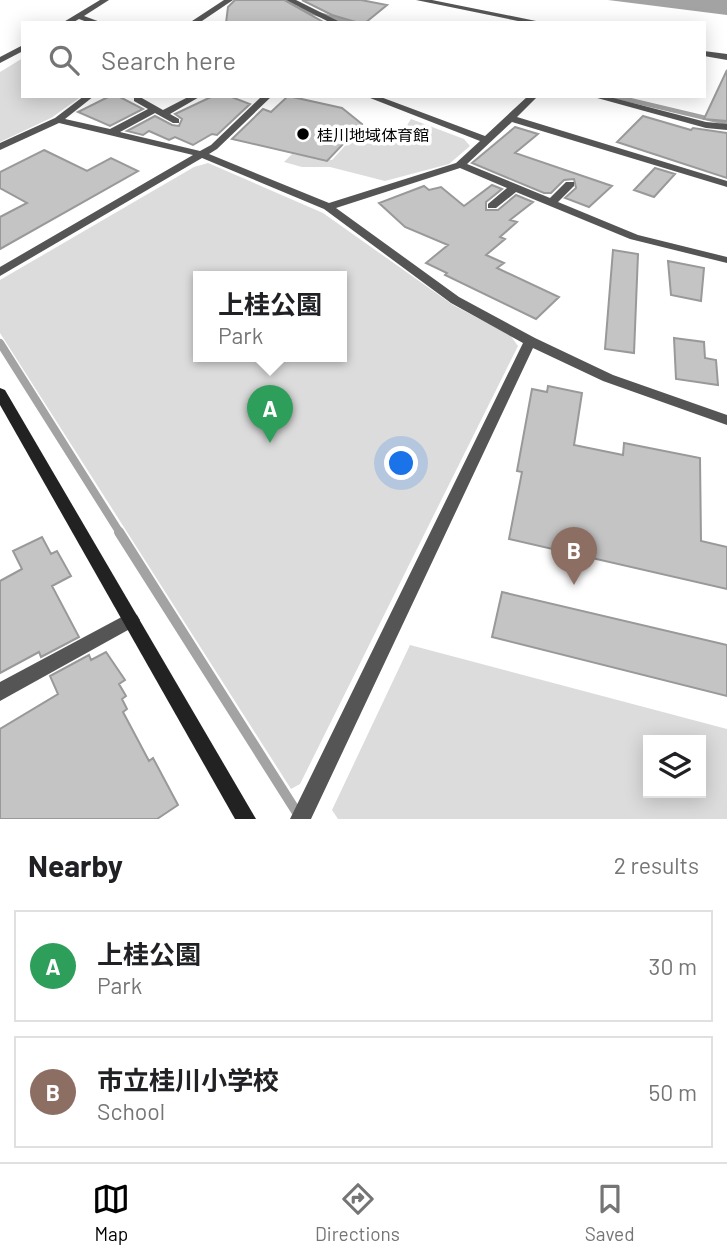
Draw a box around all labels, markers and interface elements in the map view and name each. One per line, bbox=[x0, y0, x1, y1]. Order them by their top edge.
search box bbox=[21, 21, 706, 98]
icon: search bbox=[45, 41, 83, 79]
text: Search here bbox=[101, 44, 236, 75]
place label: 桂川地域体育館 bbox=[317, 125, 429, 144]
marker: 桂川地域体育館 bbox=[295, 126, 311, 142]
popup bbox=[193, 271, 347, 362]
text: 上桂公園 bbox=[218, 288, 322, 319]
text: Park bbox=[218, 321, 263, 349]
pin: A bbox=[247, 385, 293, 443]
your location bbox=[384, 446, 418, 480]
pin: B bbox=[551, 527, 597, 585]
map controls bbox=[643, 735, 706, 798]
button: layers bbox=[643, 735, 706, 798]
text: Nearby bbox=[28, 847, 123, 883]
text: 2 results bbox=[614, 851, 699, 879]
text: 上桂公園 bbox=[97, 938, 201, 969]
text: A bbox=[45, 952, 61, 980]
text: 30 m bbox=[649, 952, 697, 980]
text: Park bbox=[97, 971, 142, 999]
text: 市立桂川小学校 bbox=[97, 1064, 279, 1095]
text: B bbox=[46, 1078, 60, 1106]
text: 50 m bbox=[649, 1078, 697, 1106]
text: School bbox=[97, 1097, 165, 1125]
tab: Map bbox=[92, 1180, 130, 1245]
tab: Directions bbox=[315, 1180, 400, 1245]
tab: Saved bbox=[585, 1180, 635, 1245]

